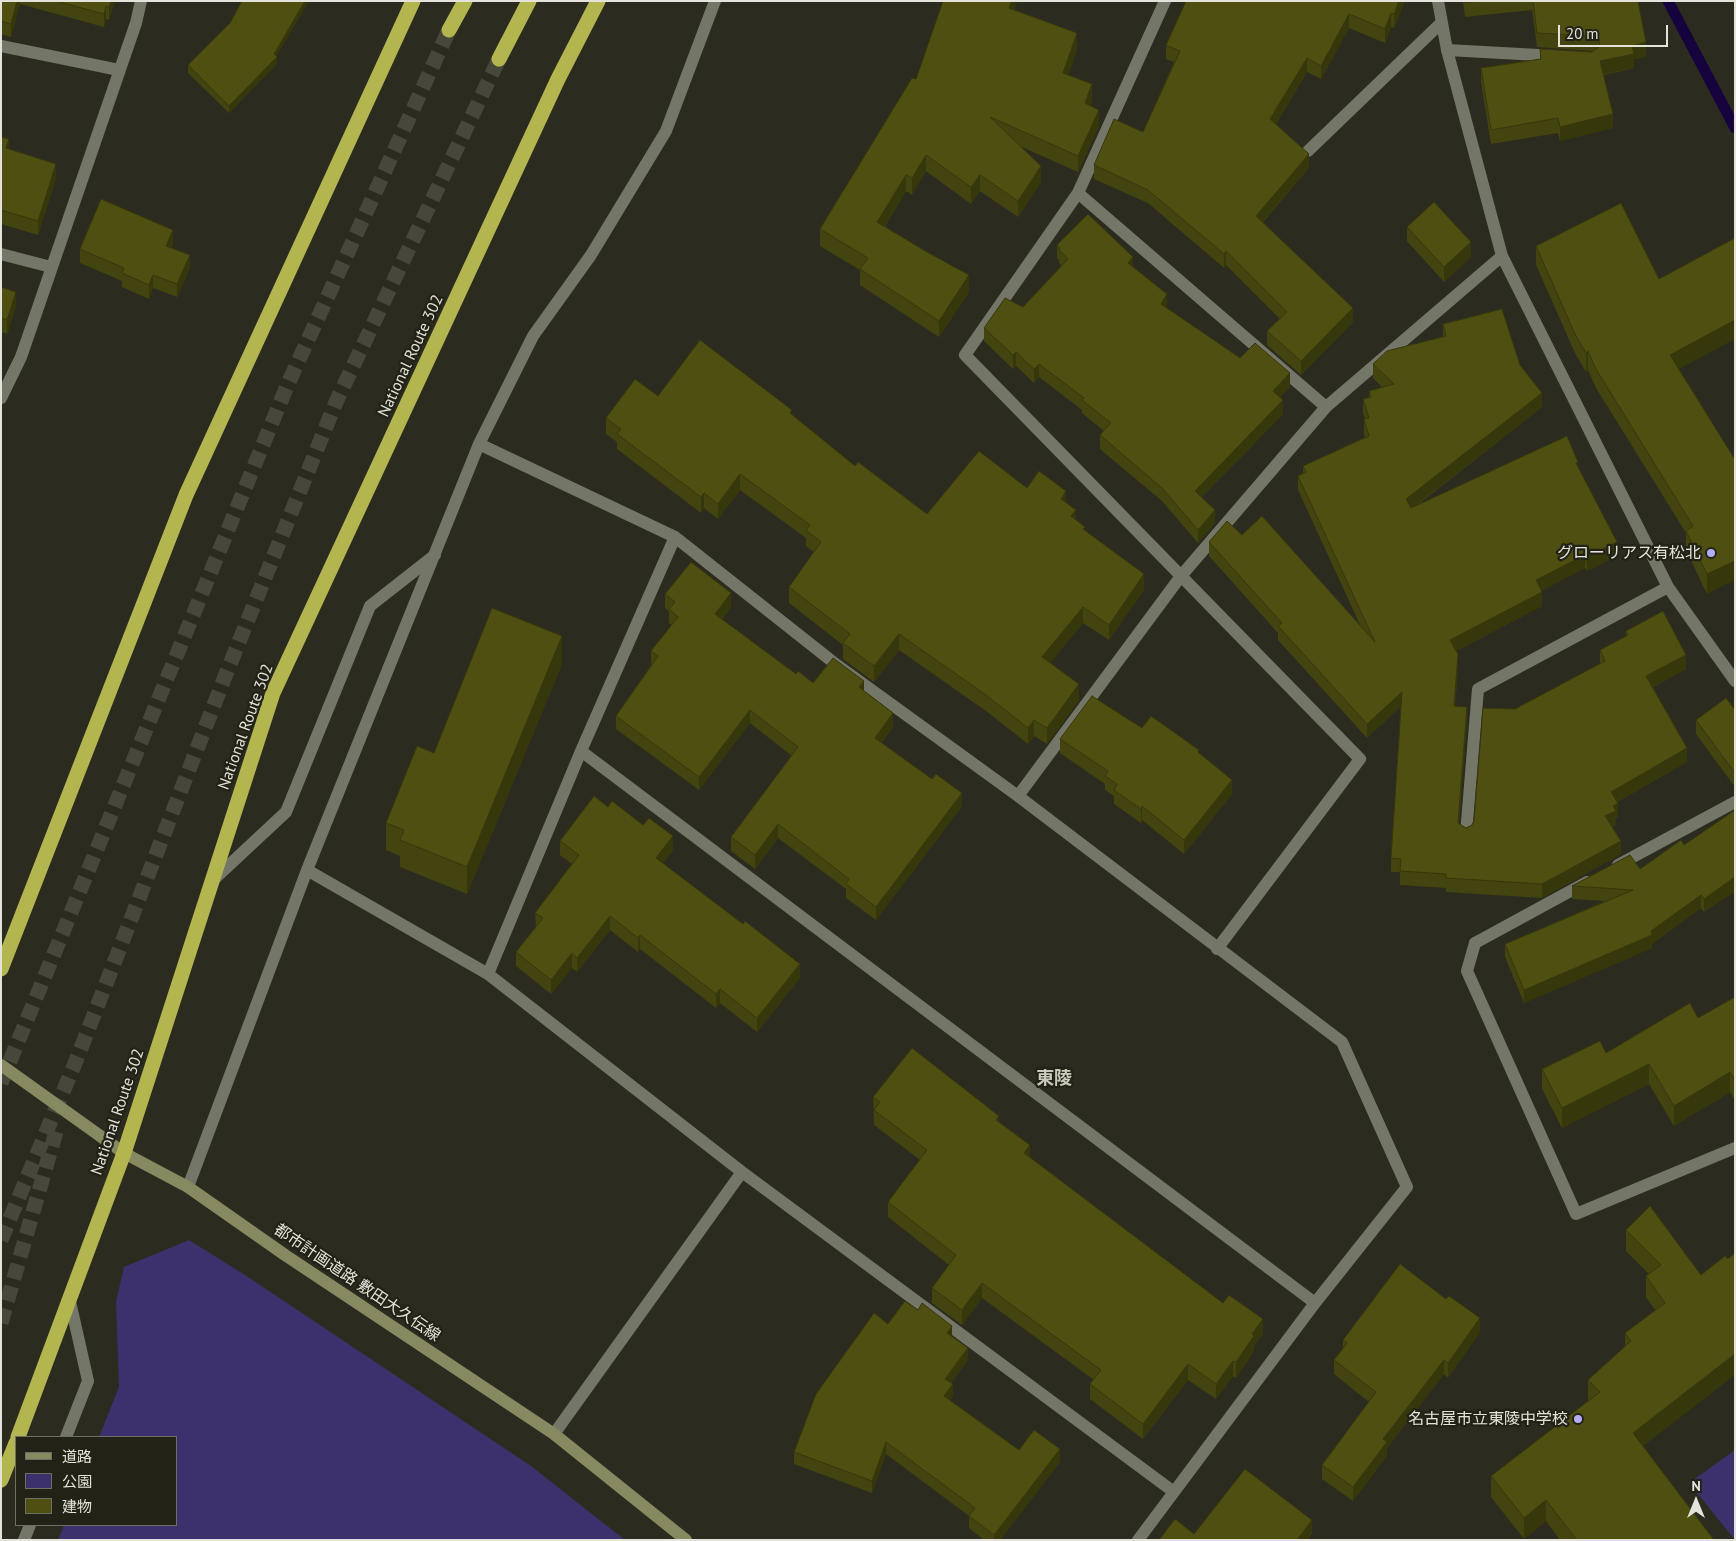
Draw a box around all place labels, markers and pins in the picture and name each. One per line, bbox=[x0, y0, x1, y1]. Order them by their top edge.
place label: グローリアス有松北 bbox=[1557, 543, 1701, 563]
marker: グローリアス有松北 bbox=[1705, 547, 1717, 559]
place label: 名古屋市立東陵中学校 bbox=[1408, 1409, 1568, 1429]
marker: 名古屋市立東陵中学校 bbox=[1572, 1413, 1584, 1425]

